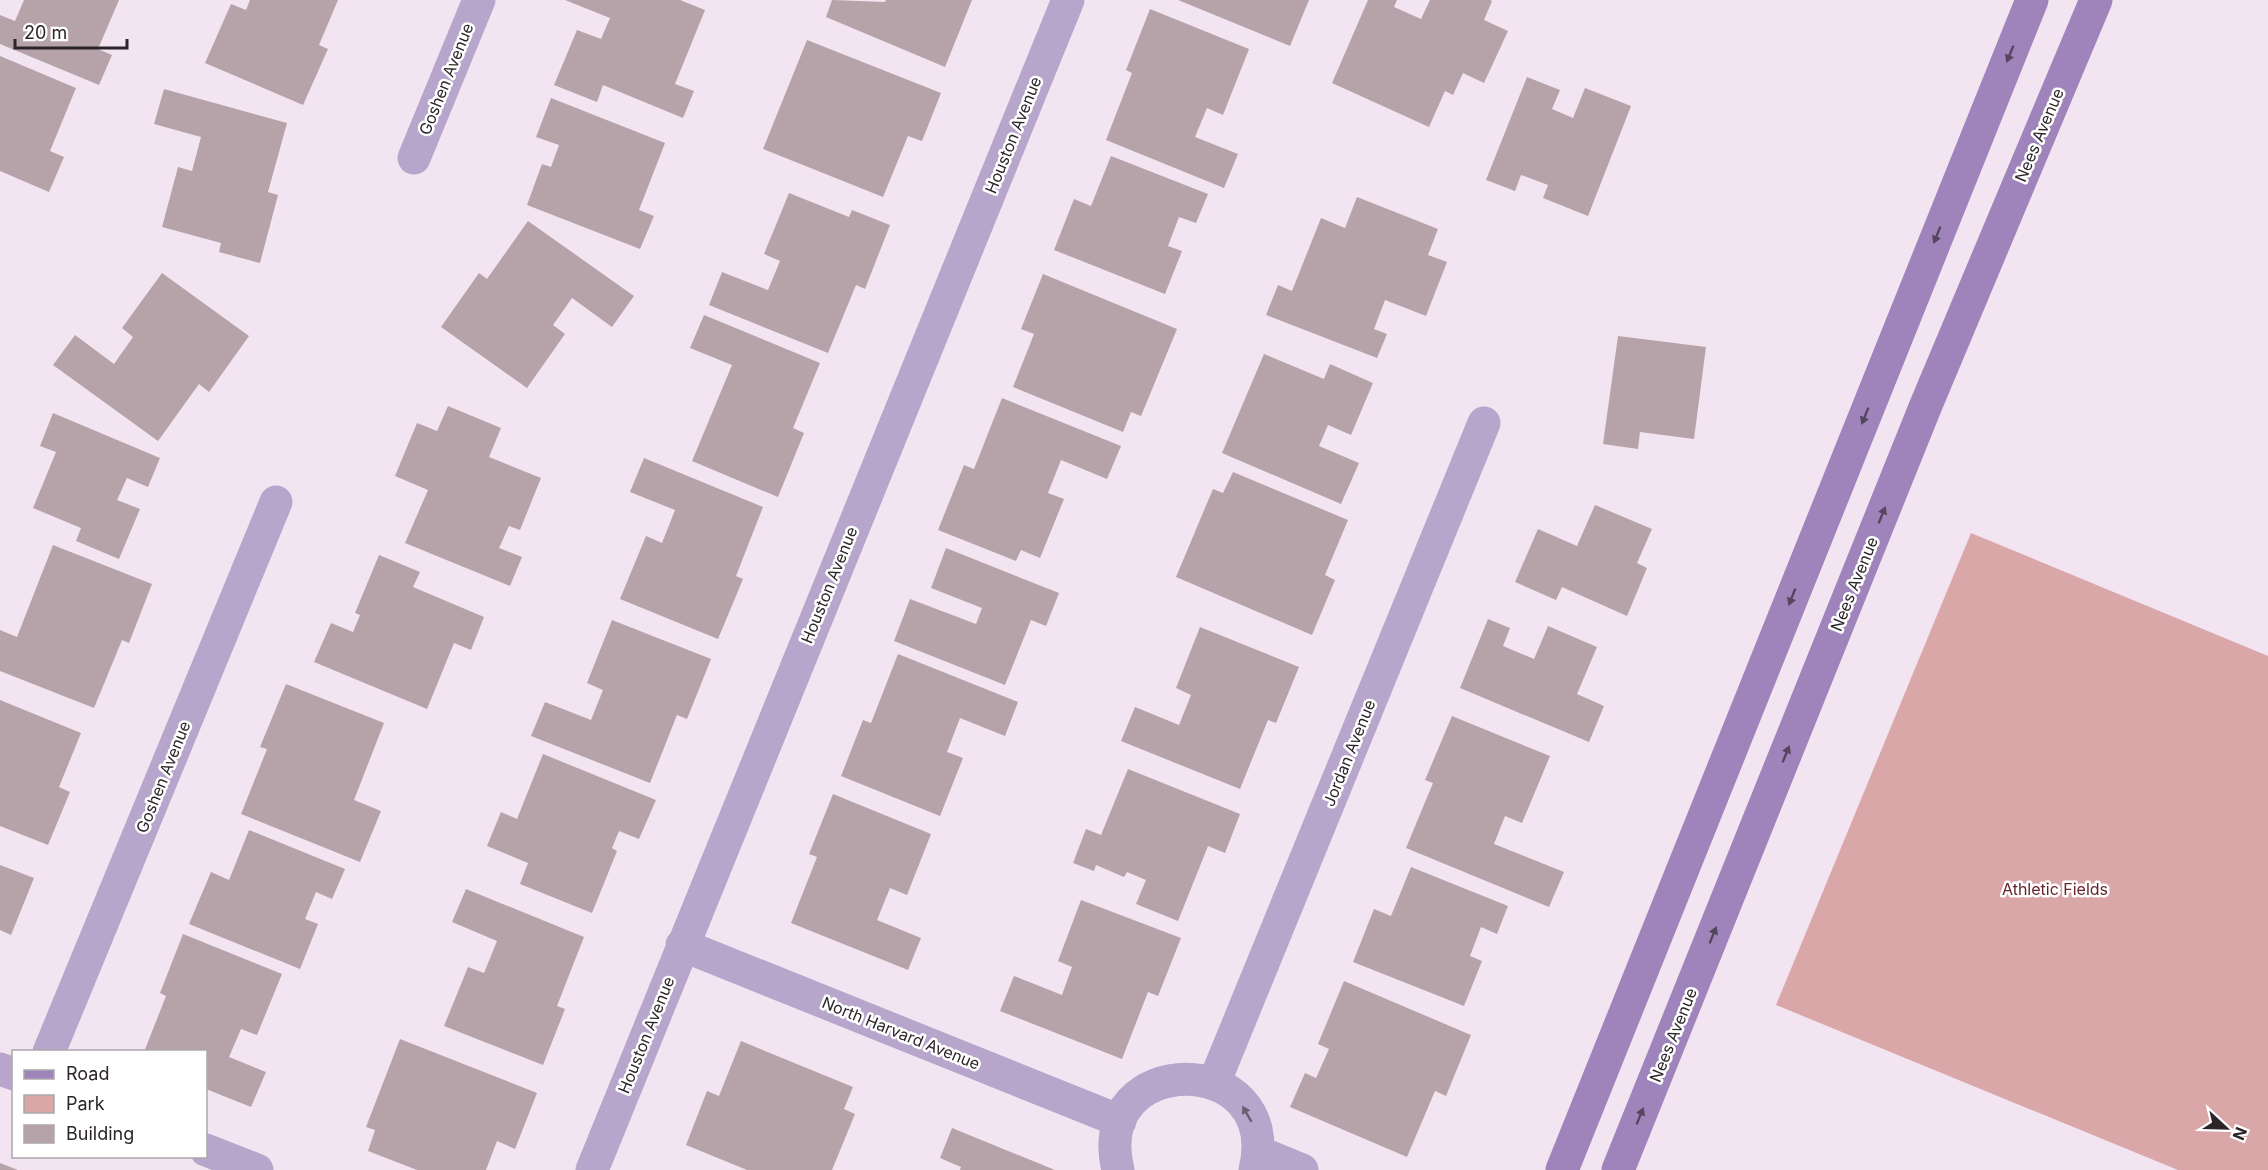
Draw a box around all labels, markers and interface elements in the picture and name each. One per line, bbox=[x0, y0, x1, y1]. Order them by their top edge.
scale bar bbox=[15, 12, 128, 50]
street label: Goshen Avenue bbox=[414, 20, 478, 138]
text: 20 m bbox=[24, 22, 67, 43]
one-way arrow bbox=[2005, 46, 2015, 64]
street label: Houston Avenue bbox=[980, 74, 1046, 196]
street label: Nees Avenue bbox=[2010, 85, 2068, 185]
one-way arrow bbox=[1932, 226, 1942, 244]
one-way arrow bbox=[1860, 407, 1869, 425]
one-way arrow bbox=[1877, 505, 1887, 523]
street label: Houston Avenue bbox=[796, 524, 862, 646]
street label: Nees Avenue bbox=[1826, 534, 1882, 634]
one-way arrow bbox=[1787, 588, 1796, 606]
street label: Jordan Avenue bbox=[1318, 697, 1380, 809]
street label: Goshen Avenue bbox=[131, 718, 195, 836]
one-way arrow bbox=[1782, 745, 1791, 763]
park label: Athletic Fields bbox=[2002, 879, 2108, 899]
one-way arrow bbox=[1709, 926, 1718, 944]
street label: Houston Avenue bbox=[613, 974, 679, 1096]
street label: Nees Avenue bbox=[1645, 985, 1701, 1085]
street label: North Harvard Avenue bbox=[819, 992, 983, 1074]
legend bbox=[12, 1050, 207, 1158]
text: Road bbox=[66, 1063, 109, 1084]
text: Park bbox=[66, 1093, 105, 1114]
north arrow bbox=[2196, 1098, 2256, 1158]
one-way arrow bbox=[1242, 1105, 1252, 1122]
one-way arrow bbox=[1635, 1106, 1645, 1124]
text: Building bbox=[66, 1123, 134, 1144]
text: N bbox=[2228, 1124, 2251, 1143]

